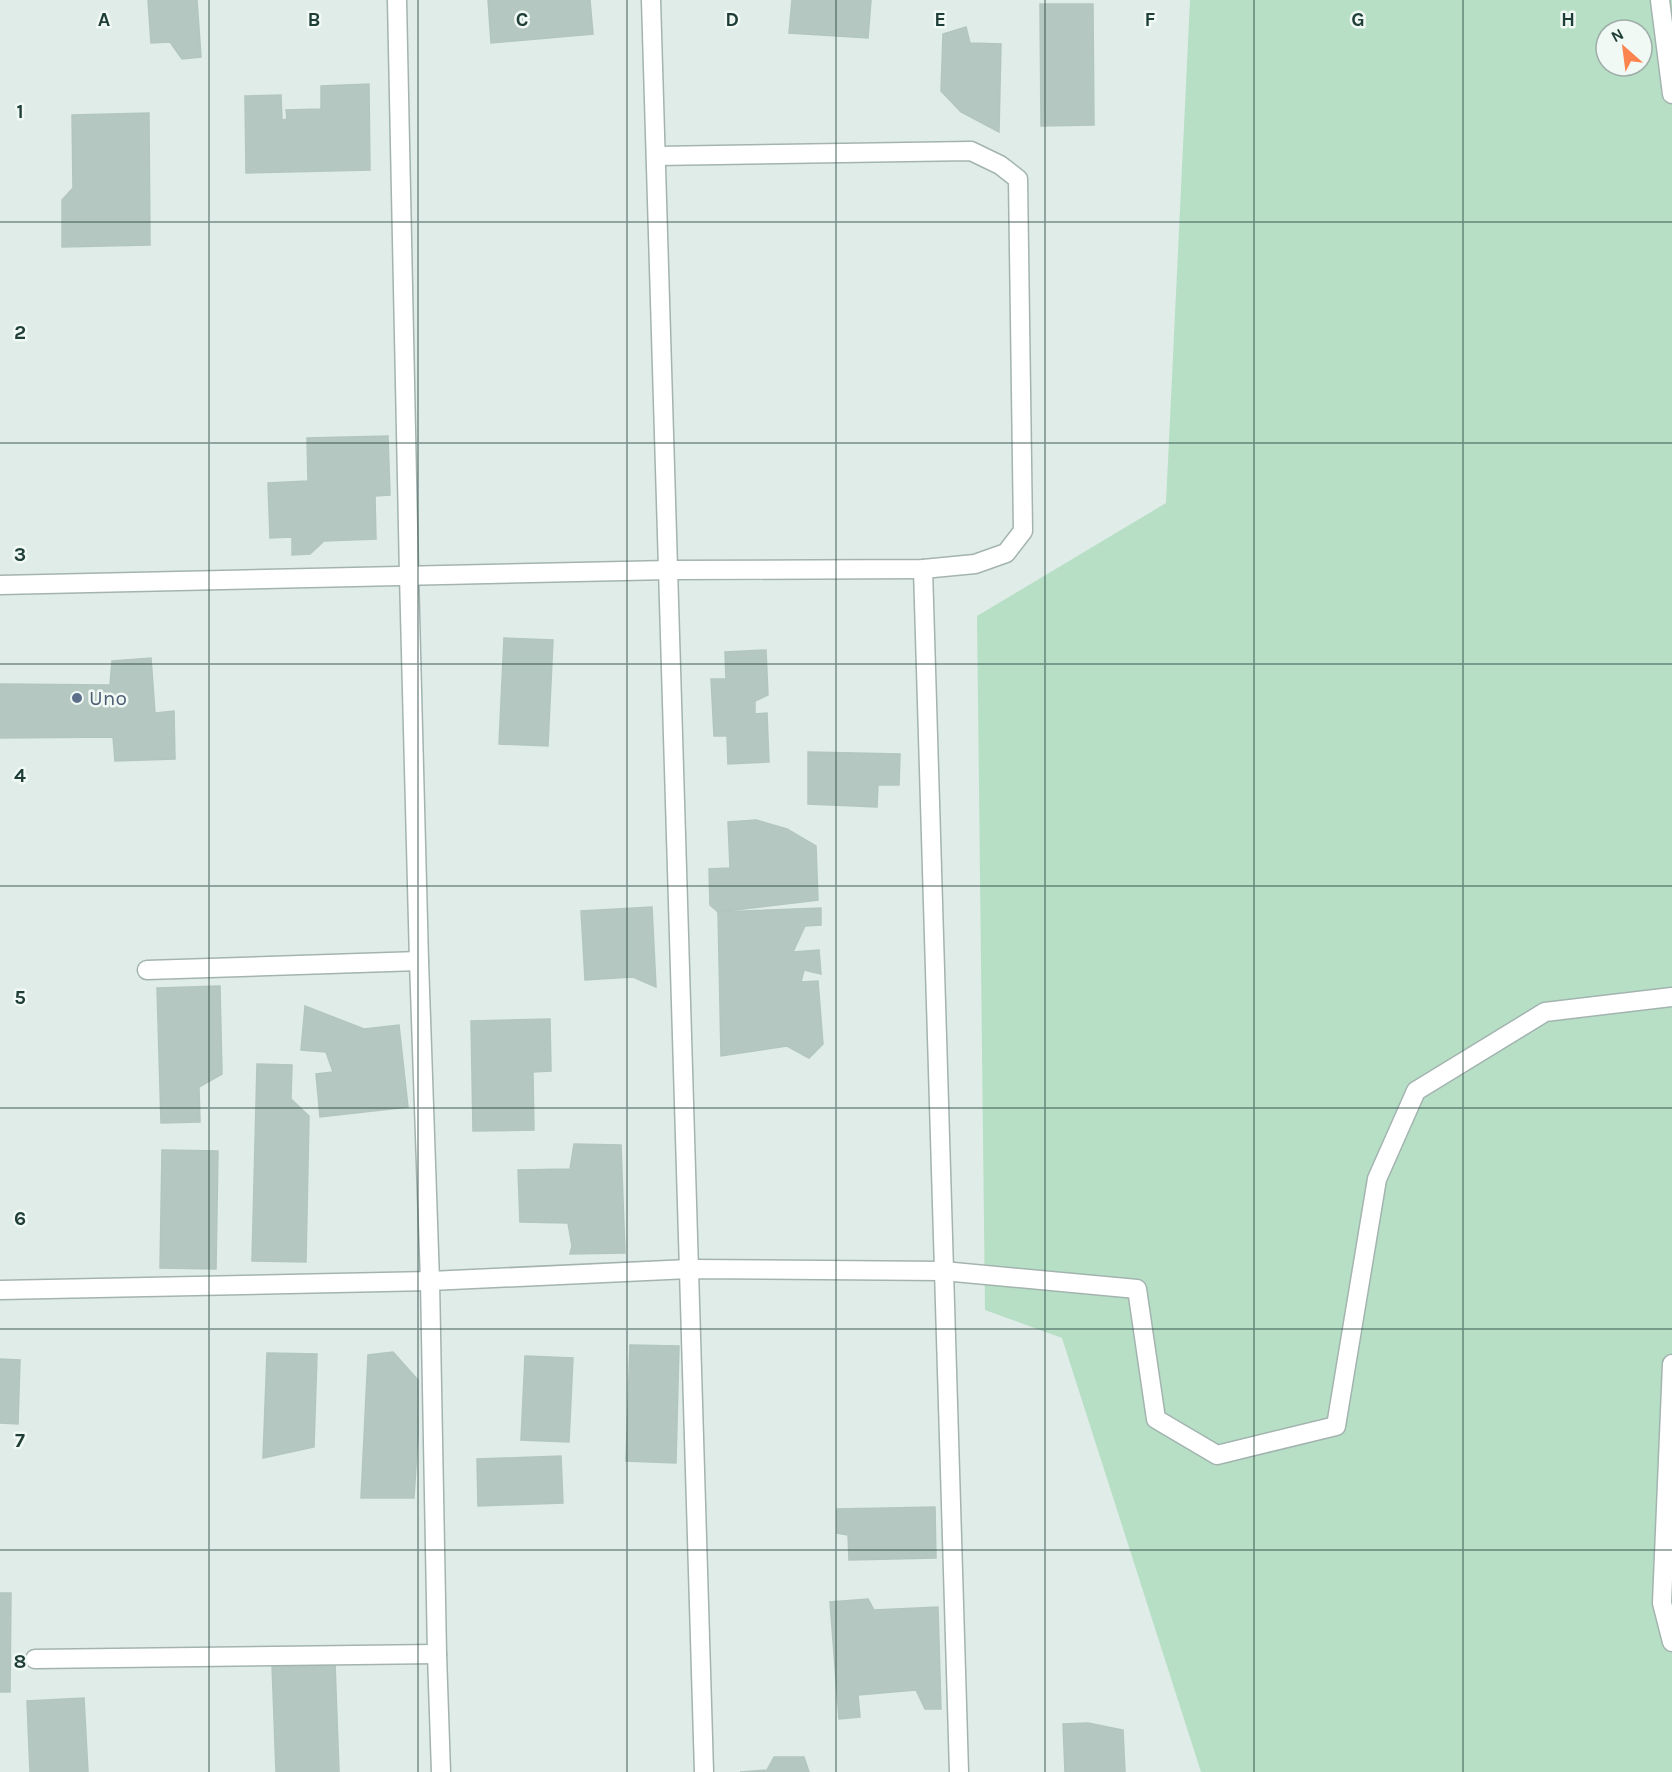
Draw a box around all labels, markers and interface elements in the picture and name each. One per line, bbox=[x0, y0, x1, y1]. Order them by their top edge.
text: A bbox=[98, 8, 111, 31]
text: B bbox=[308, 8, 320, 31]
text: C bbox=[516, 8, 528, 31]
text: D bbox=[725, 8, 739, 31]
text: E bbox=[934, 8, 946, 31]
text: F bbox=[1145, 8, 1156, 31]
text: G bbox=[1351, 8, 1365, 31]
text: H bbox=[1561, 8, 1575, 31]
north arrow bbox=[1594, 18, 1654, 78]
text: N bbox=[1608, 24, 1627, 46]
text: 1 bbox=[16, 100, 24, 123]
text: 2 bbox=[14, 321, 26, 344]
text: 3 bbox=[14, 543, 26, 566]
place label: Uno bbox=[89, 686, 127, 710]
marker: Uno bbox=[70, 691, 84, 705]
text: 4 bbox=[14, 764, 26, 787]
text: 5 bbox=[14, 986, 26, 1009]
text: 6 bbox=[14, 1207, 26, 1230]
text: 7 bbox=[15, 1429, 25, 1452]
text: 8 bbox=[14, 1650, 26, 1673]

